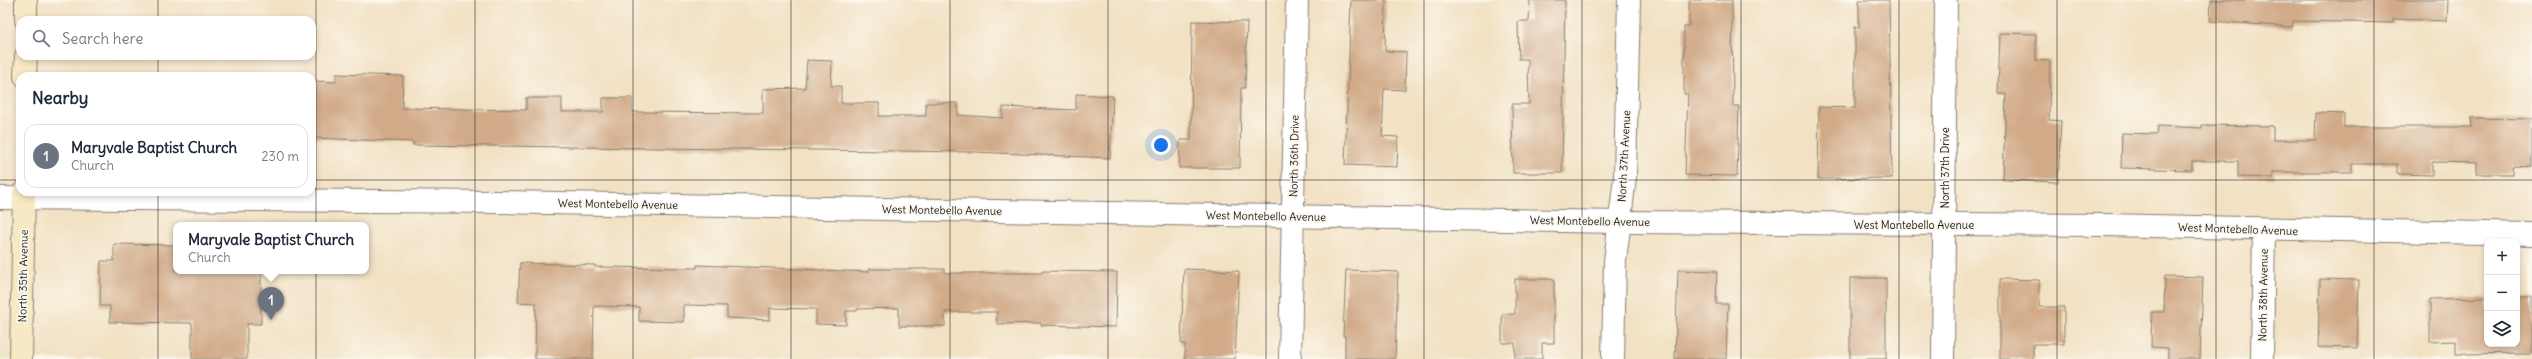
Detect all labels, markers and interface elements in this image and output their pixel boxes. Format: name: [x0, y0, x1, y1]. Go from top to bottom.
search box: [16, 16, 316, 60]
icon: search: [30, 27, 52, 49]
text: Search here: [62, 29, 143, 48]
text: Nearby: [32, 87, 88, 109]
street label: North 37th Avenue: [1615, 110, 1633, 202]
street label: North 36th Drive: [1286, 115, 1302, 197]
street label: North 37th Drive: [1938, 127, 1952, 209]
your location: [1151, 135, 1171, 155]
text: Maryvale Baptist Church: [71, 138, 237, 157]
text: 1: [43, 148, 49, 165]
text: 230 m: [261, 148, 299, 165]
text: Church: [71, 157, 114, 174]
street label: West Montebello Avenue: [558, 196, 678, 212]
street label: West Montebello Avenue: [882, 202, 1002, 218]
street label: West Montebello Avenue: [1206, 208, 1326, 224]
street label: West Montebello Avenue: [1530, 213, 1650, 229]
street label: West Montebello Avenue: [1854, 218, 1974, 232]
street label: West Montebello Avenue: [2178, 220, 2298, 238]
popup: [173, 222, 369, 274]
street label: North 35th Avenue: [15, 229, 31, 323]
text: Maryvale Baptist Church: [188, 230, 354, 249]
map controls: [2484, 239, 2520, 347]
button: +: [2484, 239, 2520, 275]
street label: North 38th Avenue: [2255, 248, 2271, 342]
text: Church: [188, 249, 231, 266]
button: −: [2484, 275, 2520, 311]
pin: 1: [258, 287, 284, 320]
button: layers: [2484, 311, 2520, 347]

